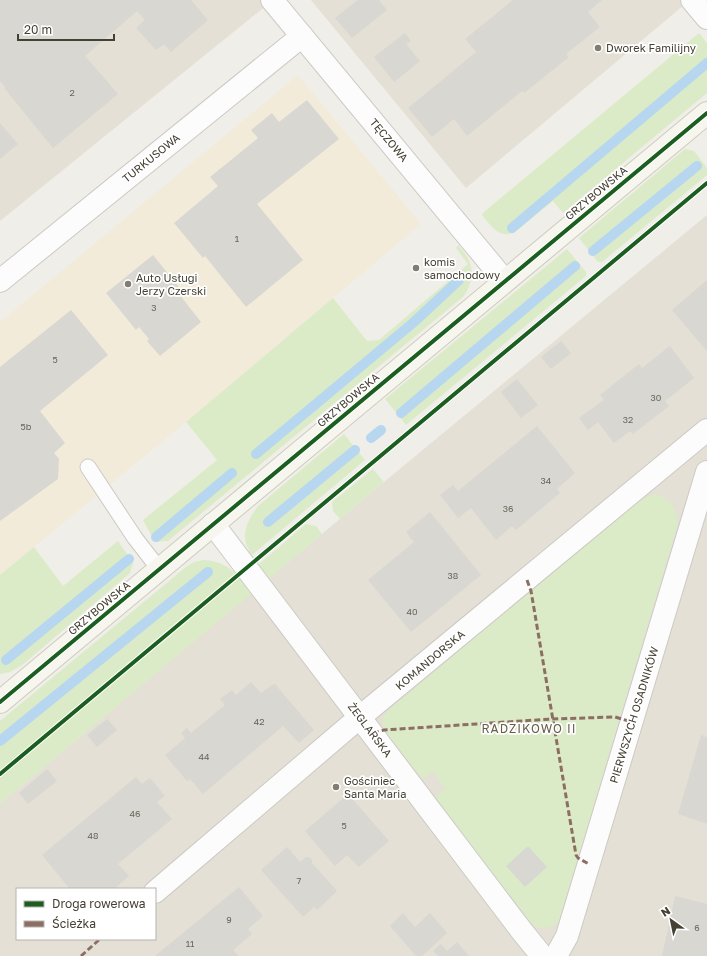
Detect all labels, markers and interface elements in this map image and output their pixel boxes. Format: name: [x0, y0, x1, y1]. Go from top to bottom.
scale bar: [18, 16, 114, 42]
text: 20 m: [24, 22, 52, 37]
place label: Dworek Familijny: [606, 41, 696, 54]
marker: Dworek Familijny: [593, 43, 603, 53]
house number: 2: [69, 87, 75, 98]
street label: TĘCZOWA: [367, 115, 412, 164]
street label: TURKUSOWA: [119, 130, 183, 185]
street label: GRZYBOWSKA: [562, 163, 630, 222]
house number: 1: [235, 233, 240, 244]
place label: komis samochodowy: [424, 255, 500, 281]
marker: komis samochodowy: [411, 263, 421, 273]
place label: Auto Usługi Jerzy Czerski: [136, 271, 206, 297]
marker: Auto Usługi Jerzy Czerski: [123, 279, 133, 289]
house number: 3: [151, 302, 157, 313]
house number: 5: [52, 354, 58, 365]
street label: GRZYBOWSKA: [314, 370, 382, 429]
house number: 30: [651, 392, 662, 403]
house number: 32: [623, 414, 633, 425]
house number: 5b: [21, 421, 32, 432]
house number: 34: [541, 475, 552, 486]
house number: 36: [503, 503, 513, 514]
house number: 38: [448, 570, 458, 581]
street label: GRZYBOWSKA: [65, 578, 133, 637]
house number: 40: [406, 606, 418, 617]
street label: KOMANDORSKA: [392, 627, 467, 692]
street label: PIERWSZYCH OSADNIKÓW: [607, 645, 661, 785]
street label: ŻEGLARSKA: [346, 700, 395, 760]
house number: 42: [254, 716, 264, 727]
district label: RADZIKOWO II: [481, 721, 577, 736]
house number: 44: [199, 751, 210, 762]
place label: Gościniec Santa Maria: [344, 774, 406, 800]
marker: Gościniec Santa Maria: [331, 782, 341, 792]
house number: 46: [130, 808, 140, 819]
house number: 5: [341, 820, 347, 831]
house number: 48: [88, 830, 98, 841]
house number: 7: [297, 875, 302, 886]
legend: [16, 888, 156, 940]
text: Droga rowerowa: [52, 896, 145, 911]
north arrow: [651, 900, 691, 940]
text: N: [658, 903, 672, 919]
house number: 9: [226, 914, 232, 925]
text: Ścieżka: [52, 916, 96, 931]
house number: 6: [694, 922, 700, 933]
house number: 11: [186, 938, 195, 949]

